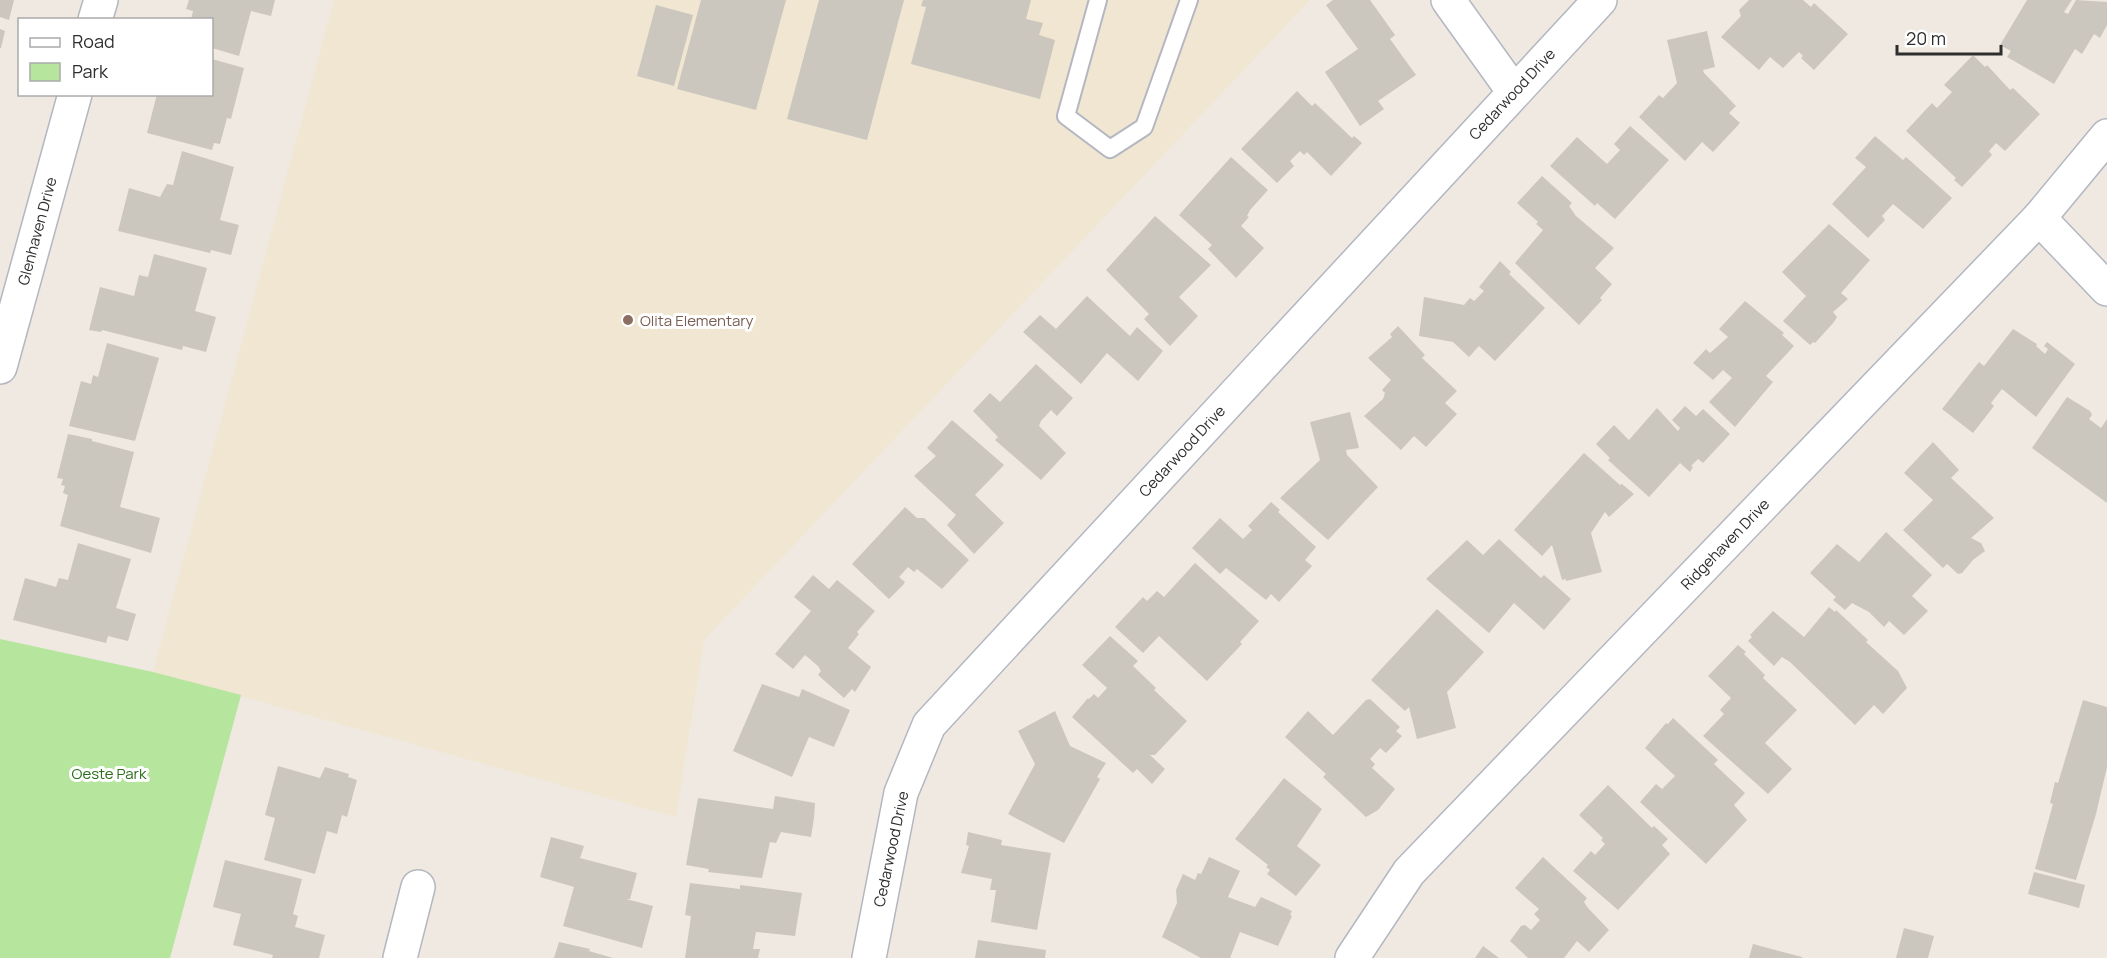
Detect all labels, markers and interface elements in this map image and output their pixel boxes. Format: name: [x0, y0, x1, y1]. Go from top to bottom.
legend: [18, 18, 213, 96]
scale bar: [1897, 18, 2000, 56]
text: 20 m: [1906, 26, 1946, 50]
text: Road: [72, 29, 115, 53]
street label: Cedarwood Drive: [1464, 44, 1560, 144]
text: Park: [72, 59, 109, 83]
street label: Glenhaven Drive: [12, 174, 62, 287]
place label: Olita Elementary: [640, 310, 754, 331]
marker: Olita Elementary: [621, 313, 635, 327]
street label: Cedarwood Drive: [1134, 401, 1230, 501]
street label: Ridgehaven Drive: [1676, 494, 1774, 594]
park label: Oeste Park: [72, 763, 147, 784]
street label: Cedarwood Drive: [868, 789, 914, 909]

